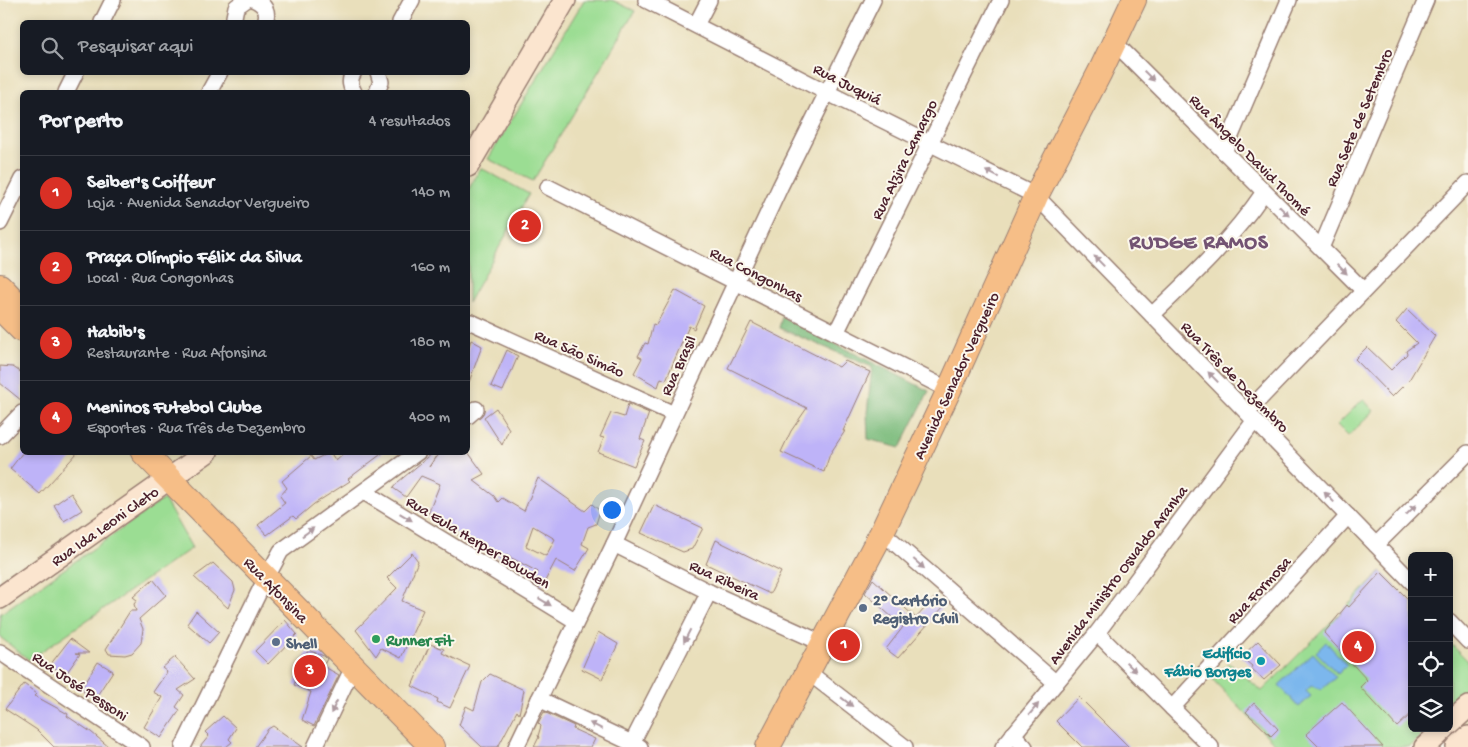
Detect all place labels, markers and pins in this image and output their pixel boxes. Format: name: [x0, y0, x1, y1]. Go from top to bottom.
pin: 2: [509, 207, 541, 245]
place label: 2º Cartório Registro Cívil: [872, 593, 959, 630]
marker: 2º Cartório Registro Cívil: [857, 602, 869, 614]
pin: 1: [828, 626, 860, 664]
pin: 4: [1342, 628, 1374, 666]
marker: Runner Fit: [370, 633, 382, 645]
place label: Runner Fit: [385, 633, 454, 652]
marker: Shell: [270, 636, 282, 648]
place label: Shell: [286, 636, 318, 655]
place label: Edifício Fábio Borges: [1164, 645, 1252, 683]
pin: 3: [294, 652, 326, 690]
marker: Edifício Fábio Borges: [1255, 655, 1267, 667]

